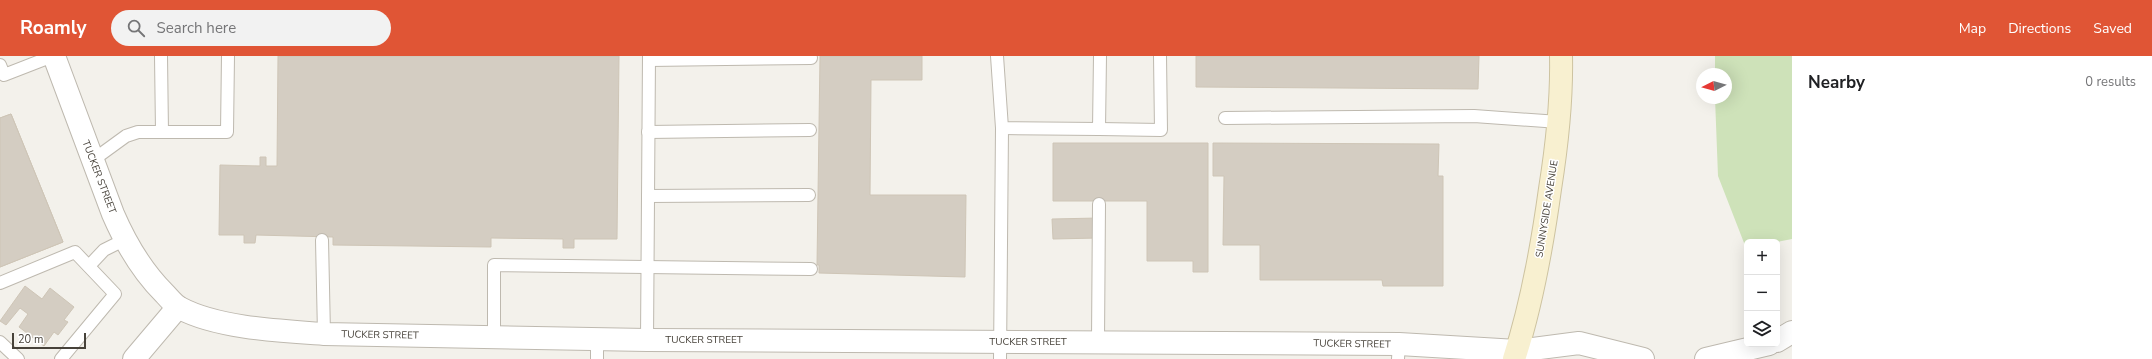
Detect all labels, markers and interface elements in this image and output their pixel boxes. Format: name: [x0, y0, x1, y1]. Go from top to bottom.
search box: [111, 10, 391, 46]
text: Roamly: [20, 15, 87, 41]
icon: search: [125, 17, 147, 39]
text: Search here: [157, 18, 236, 38]
text: Map: [1959, 19, 1986, 38]
text: Directions: [2008, 19, 2071, 38]
text: Saved: [2093, 19, 2132, 38]
north arrow: [1696, 68, 1732, 104]
text: Nearby: [1808, 71, 1865, 94]
text: 0 results: [2085, 73, 2136, 91]
street label: TUCKER STREET: [79, 138, 119, 216]
street label: SUNNYSIDE AVENUE: [1532, 159, 1562, 259]
map controls: [1744, 239, 1780, 347]
button: +: [1744, 239, 1780, 275]
button: −: [1744, 275, 1780, 311]
button: layers: [1744, 311, 1780, 347]
street label: TUCKER STREET: [341, 327, 419, 343]
scale bar: [12, 331, 86, 350]
text: 20 m: [18, 332, 43, 347]
street label: TUCKER STREET: [665, 333, 743, 347]
street label: TUCKER STREET: [989, 335, 1067, 349]
street label: TUCKER STREET: [1313, 336, 1391, 352]

